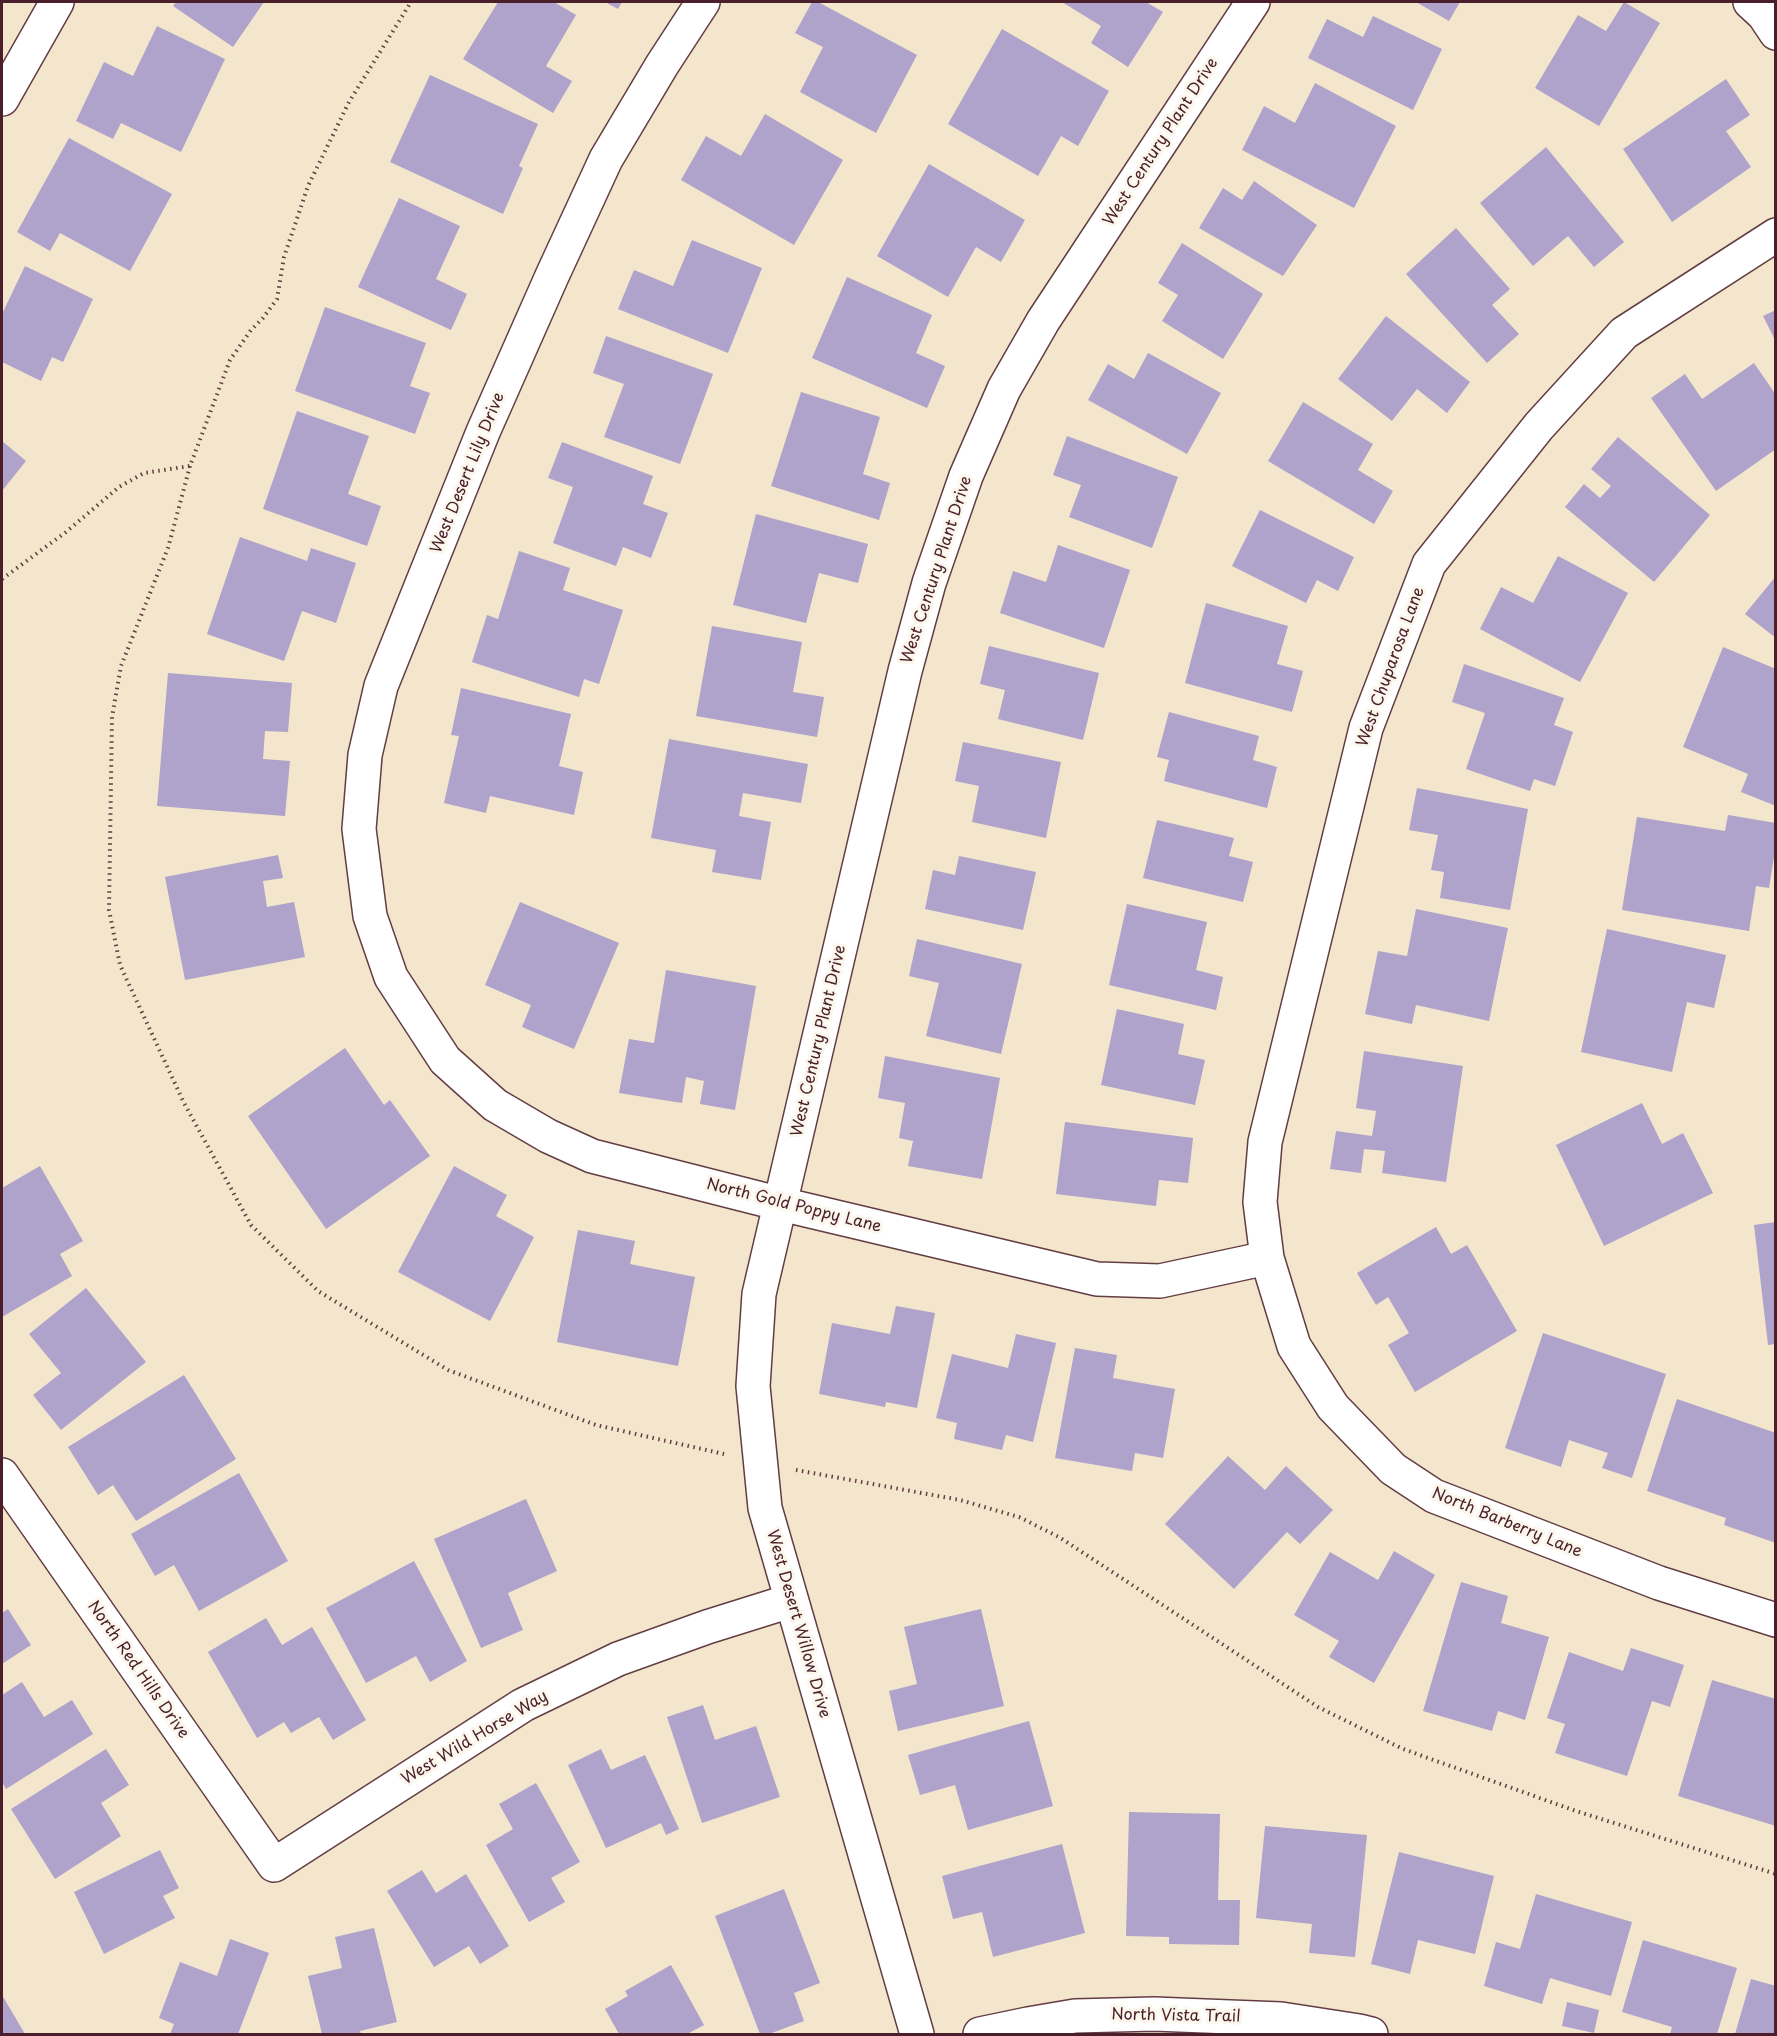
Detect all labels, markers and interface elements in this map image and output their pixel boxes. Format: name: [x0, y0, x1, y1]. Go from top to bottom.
street label: West Century Plant Drive: [1100, 55, 1222, 229]
street label: West Desert Lily Drive: [427, 390, 509, 556]
street label: West Century Plant Drive: [898, 474, 976, 666]
street label: West Chuparosa Lane: [1353, 584, 1429, 750]
street label: West Century Plant Drive: [788, 943, 850, 1139]
street label: North Gold Poppy Lane: [705, 1175, 883, 1237]
street label: North Barberry Lane: [1429, 1484, 1585, 1562]
street label: West Desert Willow Drive: [762, 1528, 834, 1720]
street label: North Red Hills Drive: [83, 1598, 193, 1742]
street label: West Wild Horse Way: [398, 1687, 552, 1789]
street label: North Vista Trail: [1111, 2005, 1241, 2027]

